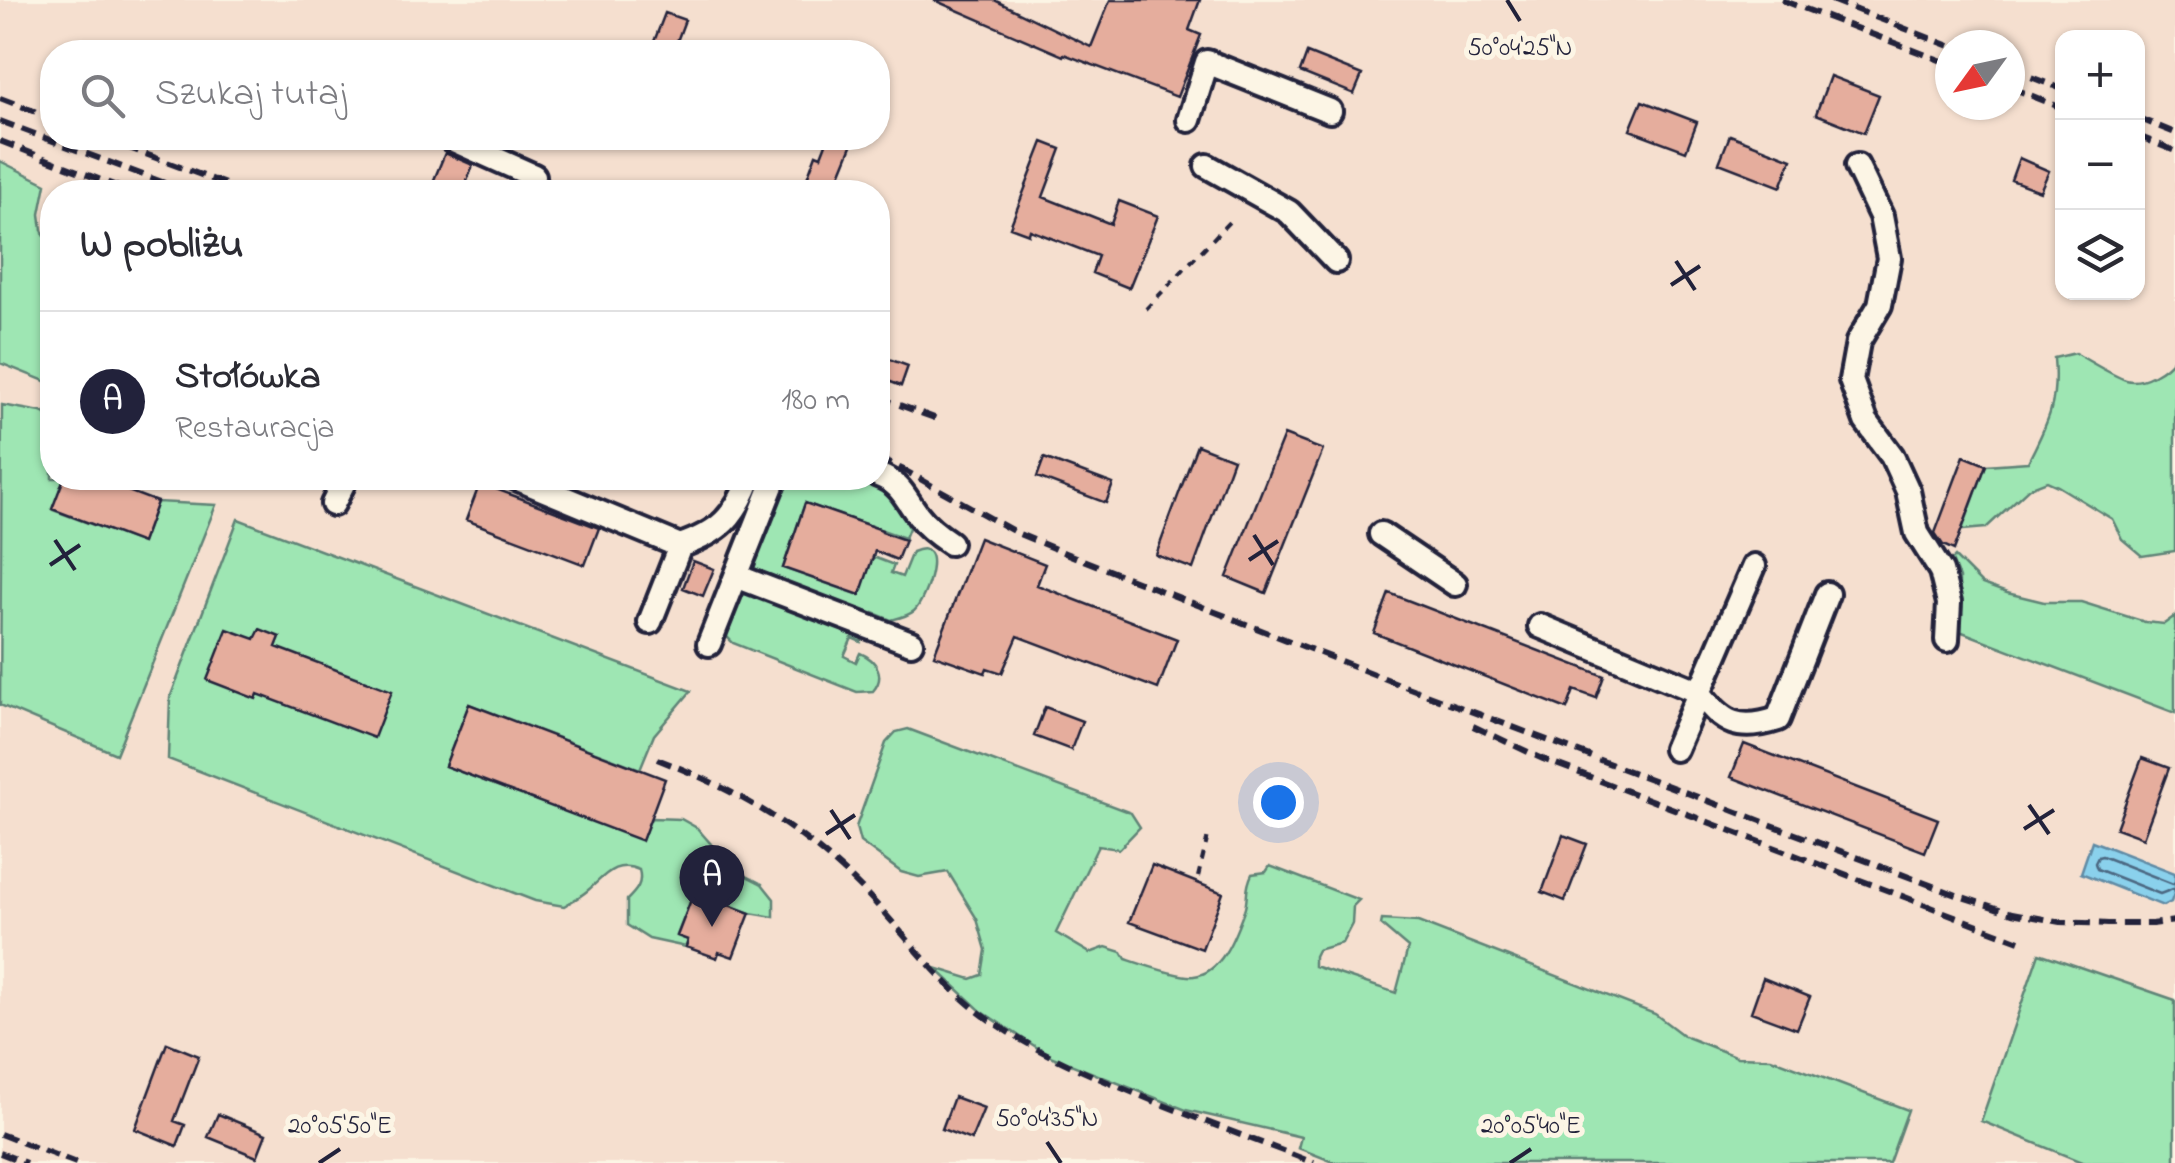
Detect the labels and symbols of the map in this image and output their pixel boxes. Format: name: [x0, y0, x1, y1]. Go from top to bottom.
north arrow: [1935, 30, 2025, 120]
text: 50°04'25"N: [1468, 31, 1572, 67]
your location: [1253, 777, 1304, 828]
pin: A: [680, 844, 744, 927]
text: 50°04'35"N: [996, 1102, 1098, 1138]
text: 20°05'50"E: [288, 1109, 392, 1145]
text: 20°05'40"E: [1481, 1109, 1581, 1145]

